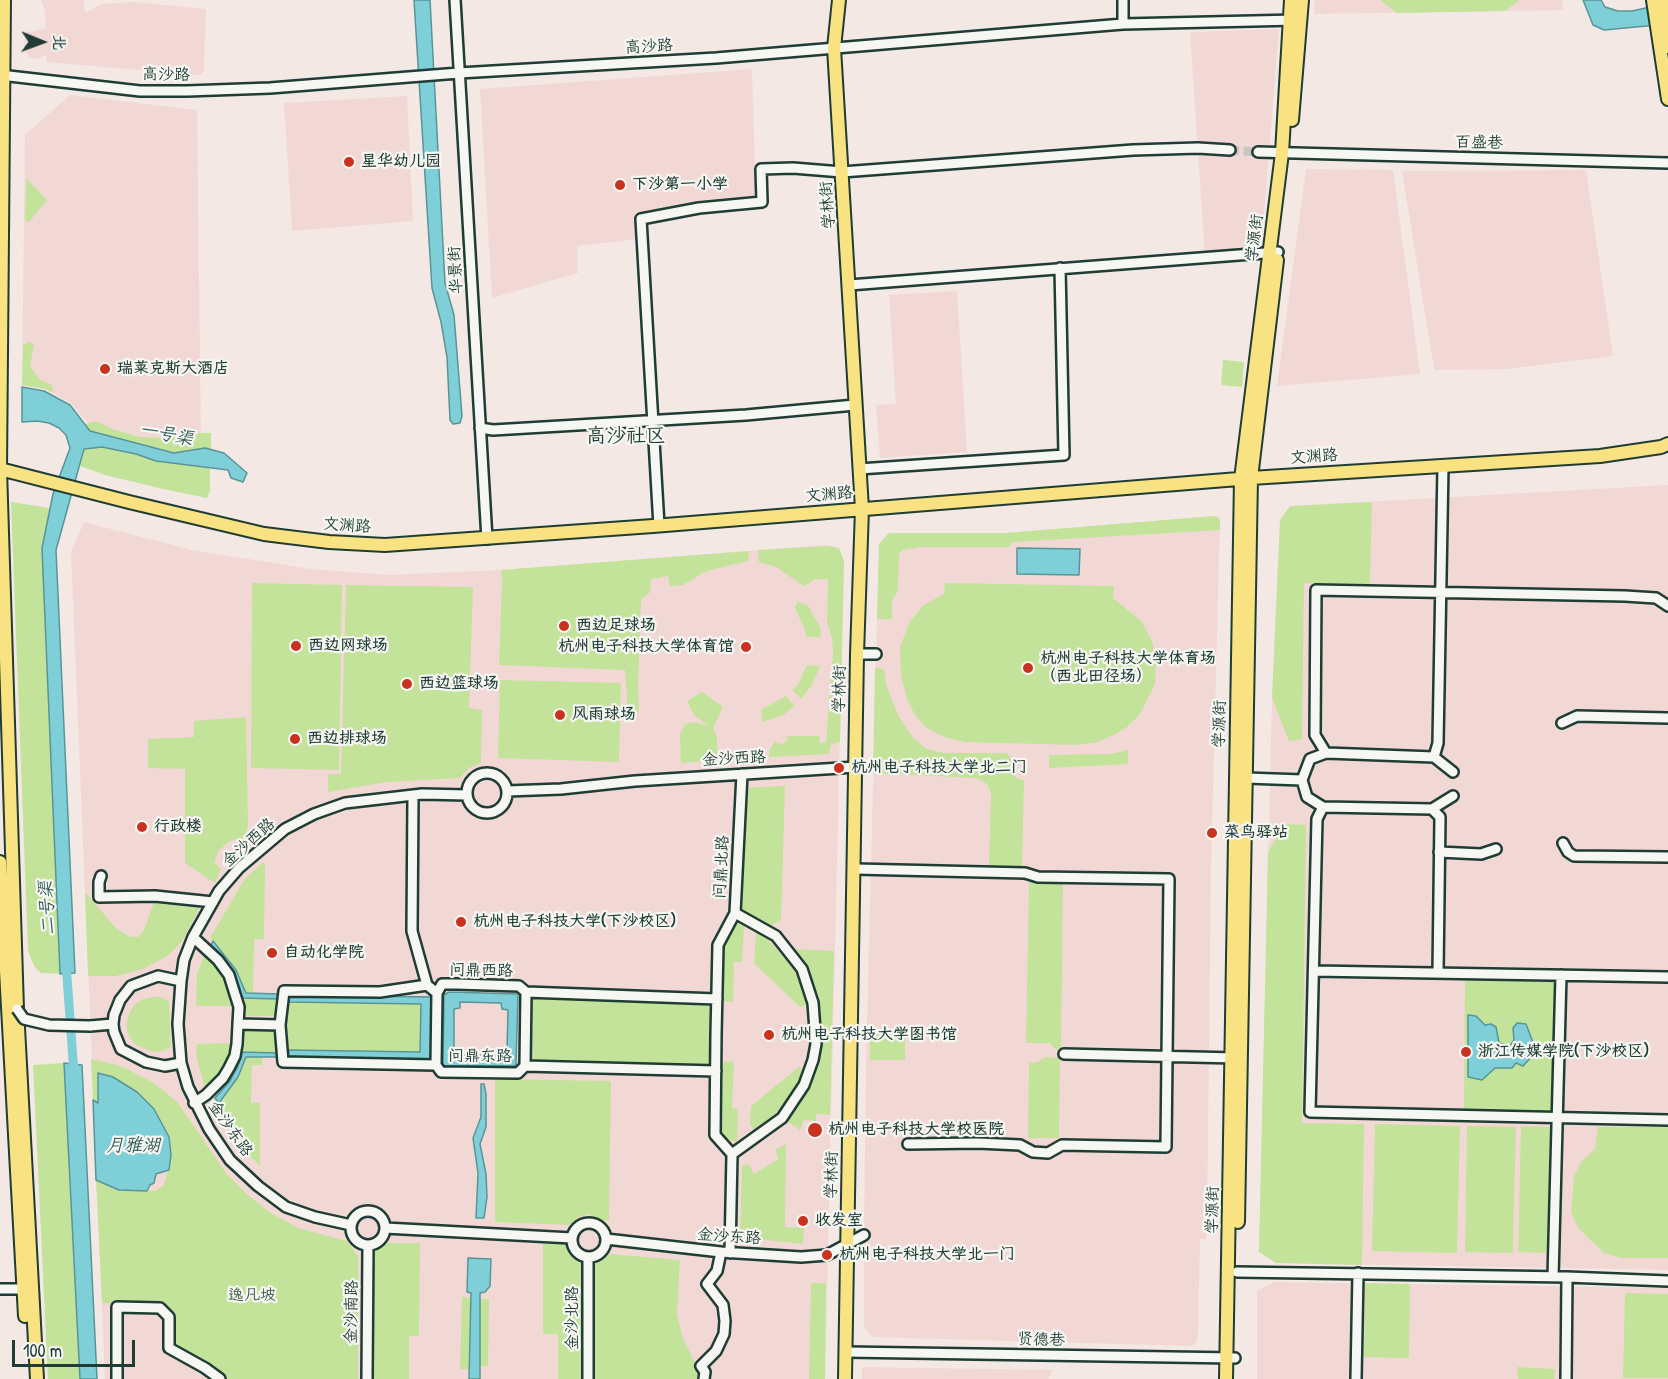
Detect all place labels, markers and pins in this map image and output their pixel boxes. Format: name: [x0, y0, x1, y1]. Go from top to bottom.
place label: 星华幼儿园: [361, 152, 441, 172]
marker: 星华幼儿园: [342, 155, 356, 169]
place label: 下沙第一小学: [632, 175, 728, 195]
marker: 下沙第一小学: [613, 178, 627, 192]
place label: 瑞莱克斯大酒店: [117, 359, 229, 379]
marker: 瑞莱克斯大酒店: [98, 362, 112, 376]
place label: 西边足球场: [576, 616, 656, 636]
marker: 西边足球场: [557, 619, 571, 633]
place label: 西边网球场: [308, 636, 388, 656]
place label: 杭州电子科技大学体育馆: [558, 637, 734, 657]
marker: 西边网球场: [289, 639, 303, 653]
marker: 杭州电子科技大学体育馆: [739, 640, 753, 654]
place label: 杭州电子科技大学体育场 （西北田径场）: [1040, 649, 1216, 687]
marker: 杭州电子科技大学体育场 （西北田径场）: [1021, 661, 1035, 675]
place label: 西边篮球场: [419, 674, 499, 694]
marker: 西边篮球场: [400, 677, 414, 691]
place label: 风雨球场: [572, 705, 636, 725]
marker: 风雨球场: [553, 708, 567, 722]
place label: 西边排球场: [307, 729, 387, 749]
marker: 西边排球场: [288, 732, 302, 746]
place label: 杭州电子科技大学北二门: [851, 758, 1027, 778]
marker: 杭州电子科技大学北二门: [832, 761, 846, 775]
place label: 行政楼: [154, 817, 202, 837]
marker: 行政楼: [135, 820, 149, 834]
place label: 菜鸟驿站: [1224, 823, 1288, 843]
marker: 菜鸟驿站: [1205, 826, 1219, 840]
place label: 杭州电子科技大学(下沙校区): [473, 912, 676, 932]
marker: 杭州电子科技大学(下沙校区): [454, 915, 468, 929]
place label: 自动化学院: [284, 943, 364, 963]
marker: 自动化学院: [265, 946, 279, 960]
place label: 杭州电子科技大学图书馆: [781, 1025, 957, 1045]
marker: 杭州电子科技大学图书馆: [762, 1028, 776, 1042]
place label: 浙江传媒学院(下沙校区): [1478, 1042, 1649, 1062]
marker: 浙江传媒学院(下沙校区): [1459, 1045, 1473, 1059]
place label: 杭州电子科技大学校医院: [828, 1120, 1004, 1140]
marker: 杭州电子科技大学校医院: [806, 1121, 824, 1139]
place label: 收发室: [815, 1211, 863, 1231]
marker: 收发室: [796, 1214, 810, 1228]
place label: 杭州电子科技大学北一门: [839, 1245, 1015, 1265]
marker: 杭州电子科技大学北一门: [820, 1248, 834, 1262]

